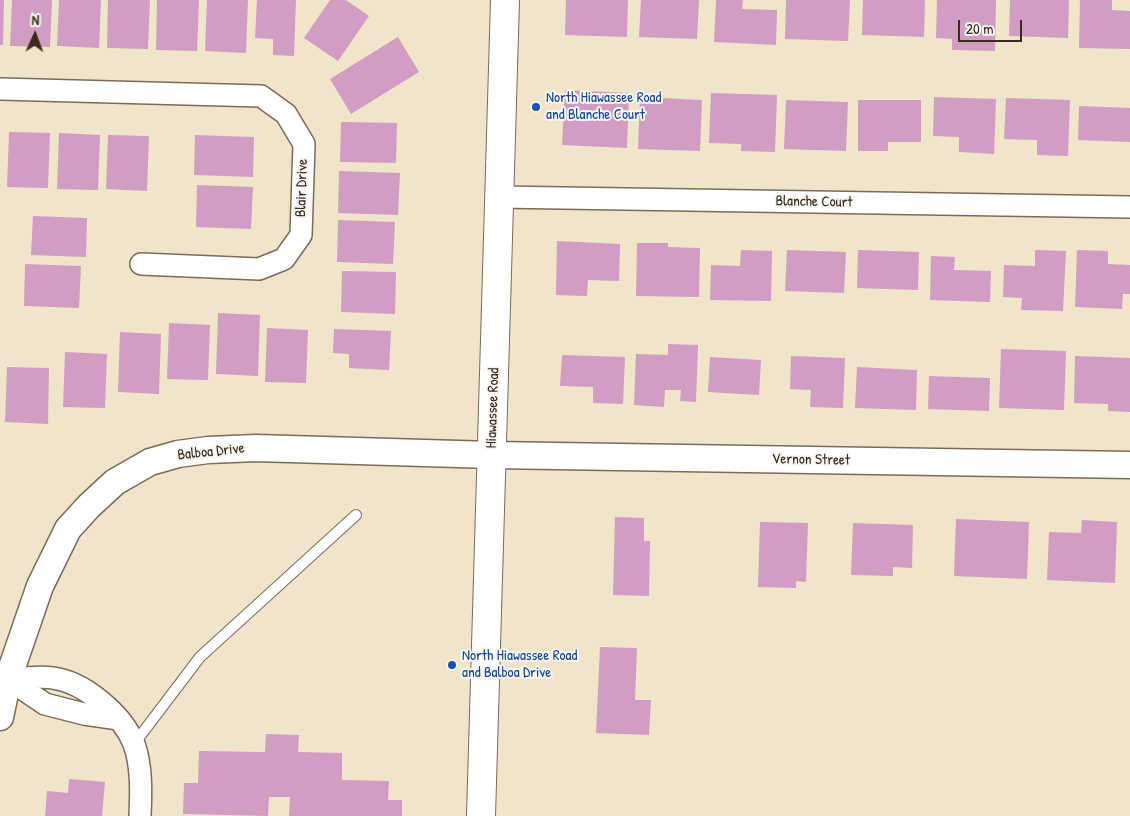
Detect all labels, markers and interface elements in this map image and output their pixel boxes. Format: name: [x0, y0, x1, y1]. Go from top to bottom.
north arrow: [10, 10, 60, 60]
text: N: [31, 10, 40, 29]
scale bar: [960, 10, 1024, 42]
text: 20 m: [966, 18, 993, 39]
place label: North Hiawassee Road and Blanche Court: [546, 89, 661, 124]
marker: North Hiawassee Road and Blanche Court: [530, 101, 542, 113]
street label: Blair Drive: [292, 159, 312, 217]
street label: Blanche Court: [775, 192, 853, 212]
street label: Hiawassee Road: [483, 367, 503, 449]
street label: Balboa Drive: [177, 440, 245, 464]
street label: Vernon Street: [772, 450, 850, 470]
place label: North Hiawassee Road and Balboa Drive: [462, 647, 577, 682]
marker: North Hiawassee Road and Balboa Drive: [446, 659, 458, 671]

